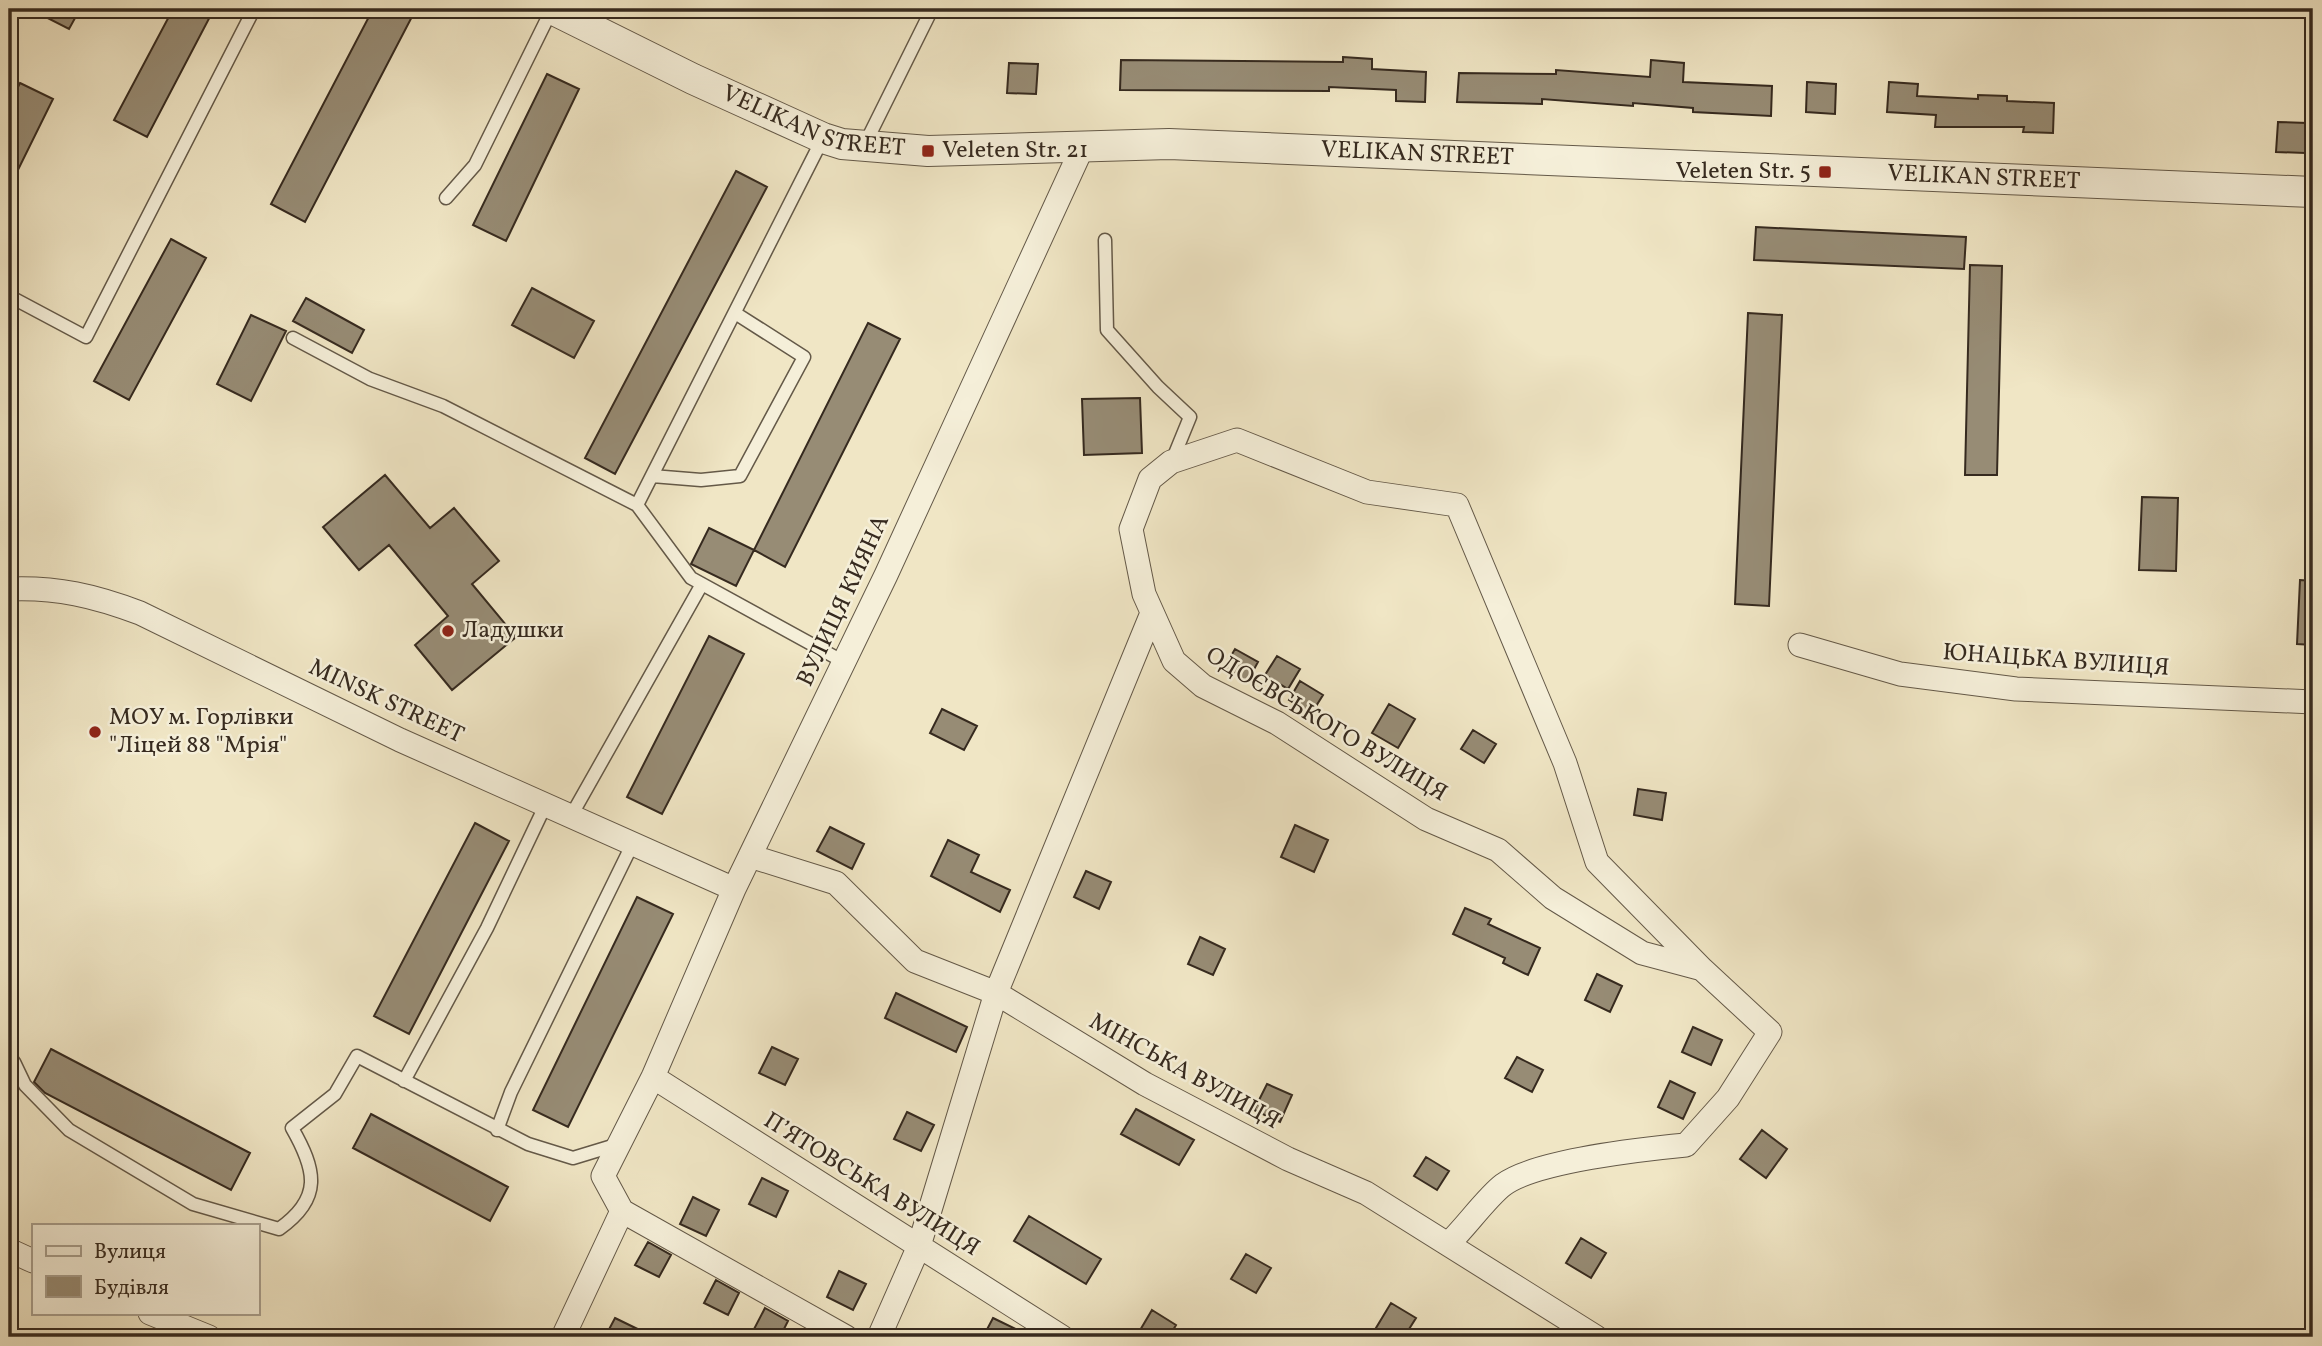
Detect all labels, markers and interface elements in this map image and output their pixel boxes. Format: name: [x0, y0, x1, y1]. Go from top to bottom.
street label: VELIKAN STREET: [716, 77, 907, 166]
street label: VELIKAN STREET: [1320, 133, 1515, 175]
place label: Veleten Str. 21: [942, 134, 1088, 168]
marker: Veleten Str. 21: [920, 143, 936, 159]
place label: Veleten Str. 5: [1675, 155, 1811, 189]
street label: VELIKAN STREET: [1887, 157, 2081, 199]
marker: Veleten Str. 5: [1817, 164, 1833, 180]
street label: ВУЛИЦЯ КИЯНА: [789, 509, 899, 693]
place label: Ладушки: [462, 614, 564, 648]
marker: Ладушки: [440, 623, 456, 639]
street label: ЮНАЦЬКА ВУЛИЦЯ: [1942, 636, 2170, 686]
street label: ОДОЄВСЬКОГО ВУЛИЦЯ: [1199, 639, 1453, 811]
street label: MINSK STREET: [303, 651, 469, 753]
place label: МОУ м. Горлівки "Ліцей 88 "Мрія": [109, 701, 294, 763]
marker: МОУ м. Горлівки "Ліцей 88 "Мрія": [87, 724, 103, 740]
street label: МІНСЬКА ВУЛИЦЯ: [1082, 1005, 1286, 1139]
street label: П’ЯТОВСЬКА ВУЛИЦЯ: [756, 1105, 986, 1265]
legend: [32, 1224, 259, 1314]
text: Вулиця: [94, 1238, 166, 1267]
text: Будівля: [94, 1274, 169, 1303]

